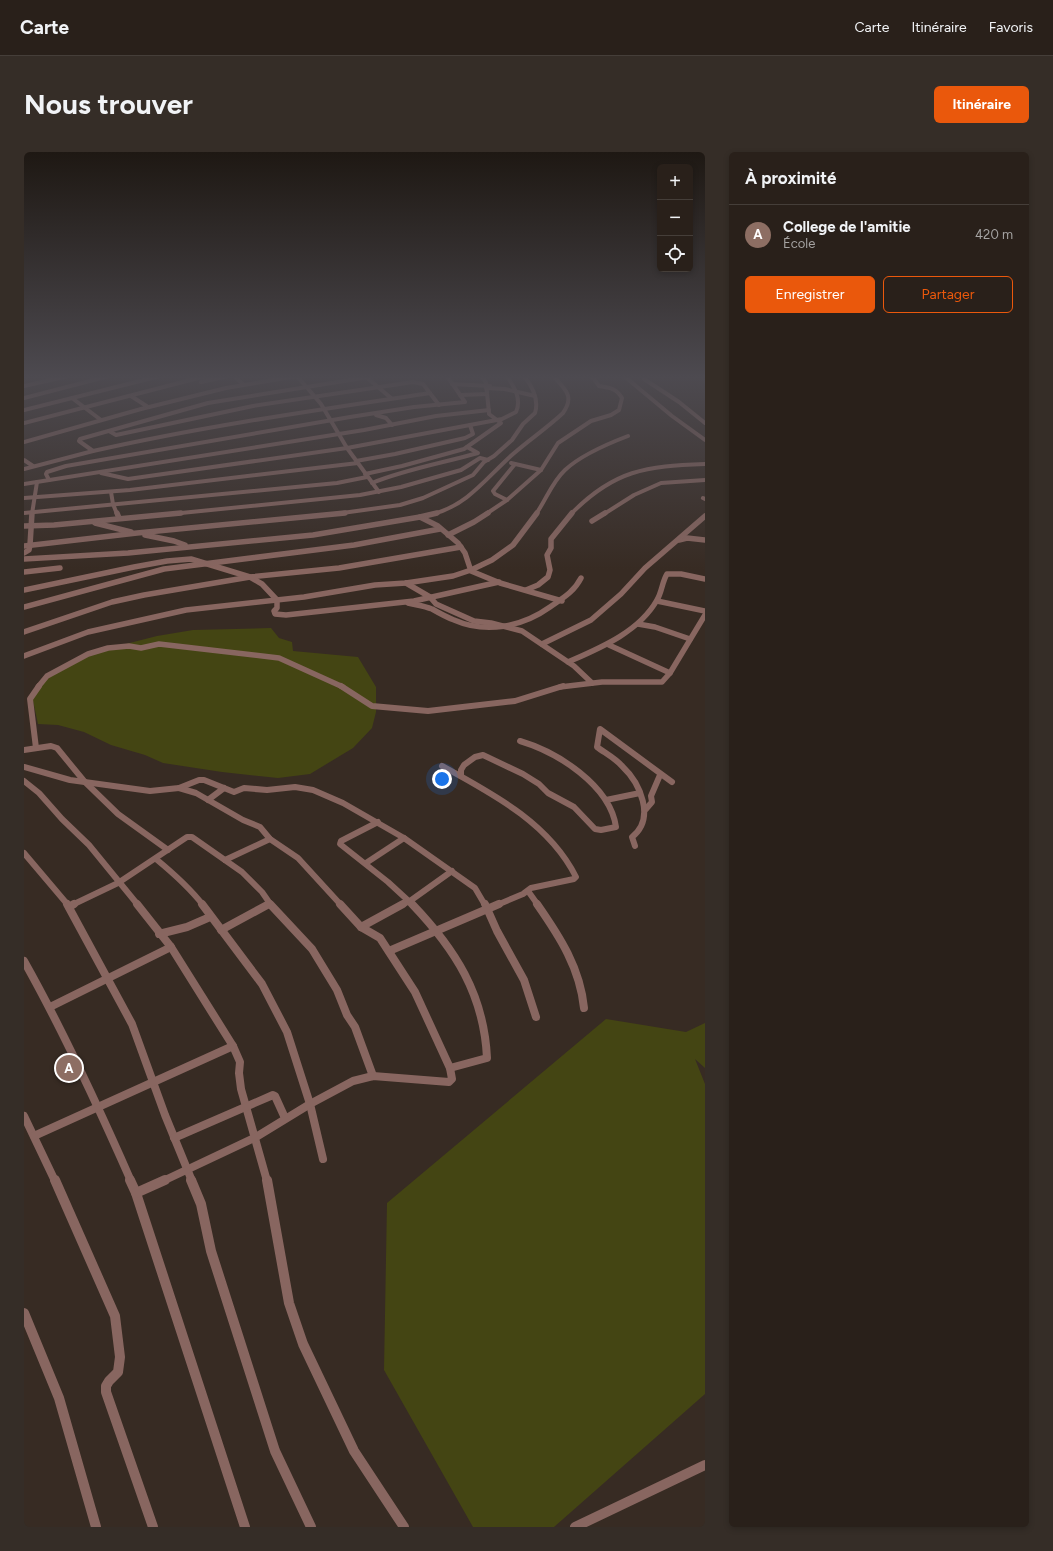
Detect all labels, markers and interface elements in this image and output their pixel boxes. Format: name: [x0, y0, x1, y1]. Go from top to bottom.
text: Carte: [20, 16, 69, 39]
text: Carte: [855, 19, 889, 36]
text: Itinéraire: [911, 19, 967, 36]
text: Favoris: [989, 19, 1033, 36]
button: Itinéraire: [934, 86, 1029, 123]
text: Nous trouver: [24, 87, 193, 121]
map controls: [657, 164, 693, 272]
button: +: [657, 164, 693, 200]
text: À proximité: [745, 168, 836, 188]
button: −: [657, 200, 693, 236]
text: College de l'amitie: [783, 218, 911, 236]
text: A: [753, 227, 763, 242]
text: 420 m: [975, 227, 1013, 242]
button: locate: [657, 236, 693, 272]
text: École: [783, 236, 815, 251]
button: Enregistrer: [745, 276, 875, 313]
button: Partager: [883, 276, 1013, 313]
your location: [432, 769, 452, 789]
pin: A: [56, 1053, 82, 1083]

